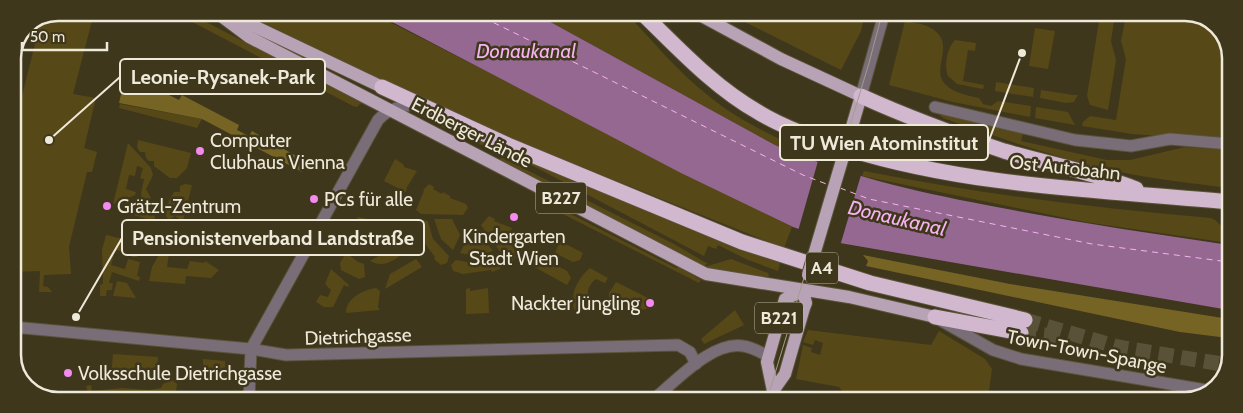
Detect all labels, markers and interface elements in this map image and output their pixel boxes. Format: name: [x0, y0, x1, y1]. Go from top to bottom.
scale bar: [22, 20, 108, 52]
text: 50 m: [30, 28, 65, 46]
water label: Donaukanal: [476, 39, 576, 63]
callout: Leonie-Rysanek-Park: [120, 59, 325, 94]
text: Leonie-Rysanek-Park: [131, 65, 316, 89]
street label: Erdberger Lände: [408, 92, 536, 173]
callout: TU Wien Atominstitut: [780, 125, 988, 160]
place label: Computer Clubhaus Vienna: [210, 129, 345, 174]
text: TU Wien Atominstitut: [790, 131, 978, 155]
marker: Computer Clubhaus Vienna: [194, 145, 206, 157]
street label: Ost Autobahn: [1008, 150, 1122, 185]
road number: B227: [536, 182, 586, 214]
place label: PCs für alle: [324, 188, 413, 211]
marker: PCs für alle: [308, 193, 320, 205]
place label: Grätzl-Zentrum: [117, 195, 241, 218]
water label: Donaukanal: [846, 195, 949, 241]
marker: Grätzl-Zentrum: [101, 200, 113, 212]
marker: Kindergarten Stadt Wien: [508, 211, 520, 223]
callout: Pensionistenverband Landstraße: [122, 220, 424, 255]
place label: Kindergarten Stadt Wien: [462, 225, 566, 270]
text: Pensionistenverband Landstraße: [132, 226, 414, 250]
road number: A4: [806, 252, 838, 284]
place label: Nackter Jüngling: [511, 292, 641, 315]
marker: Nackter Jüngling: [644, 297, 656, 309]
road number: B221: [755, 302, 803, 334]
street label: Dietrichgasse: [304, 323, 412, 350]
street label: Town-Town-Spange: [1005, 325, 1169, 378]
place label: Volksschule Dietrichgasse: [78, 362, 282, 385]
marker: Volksschule Dietrichgasse: [62, 367, 74, 379]

